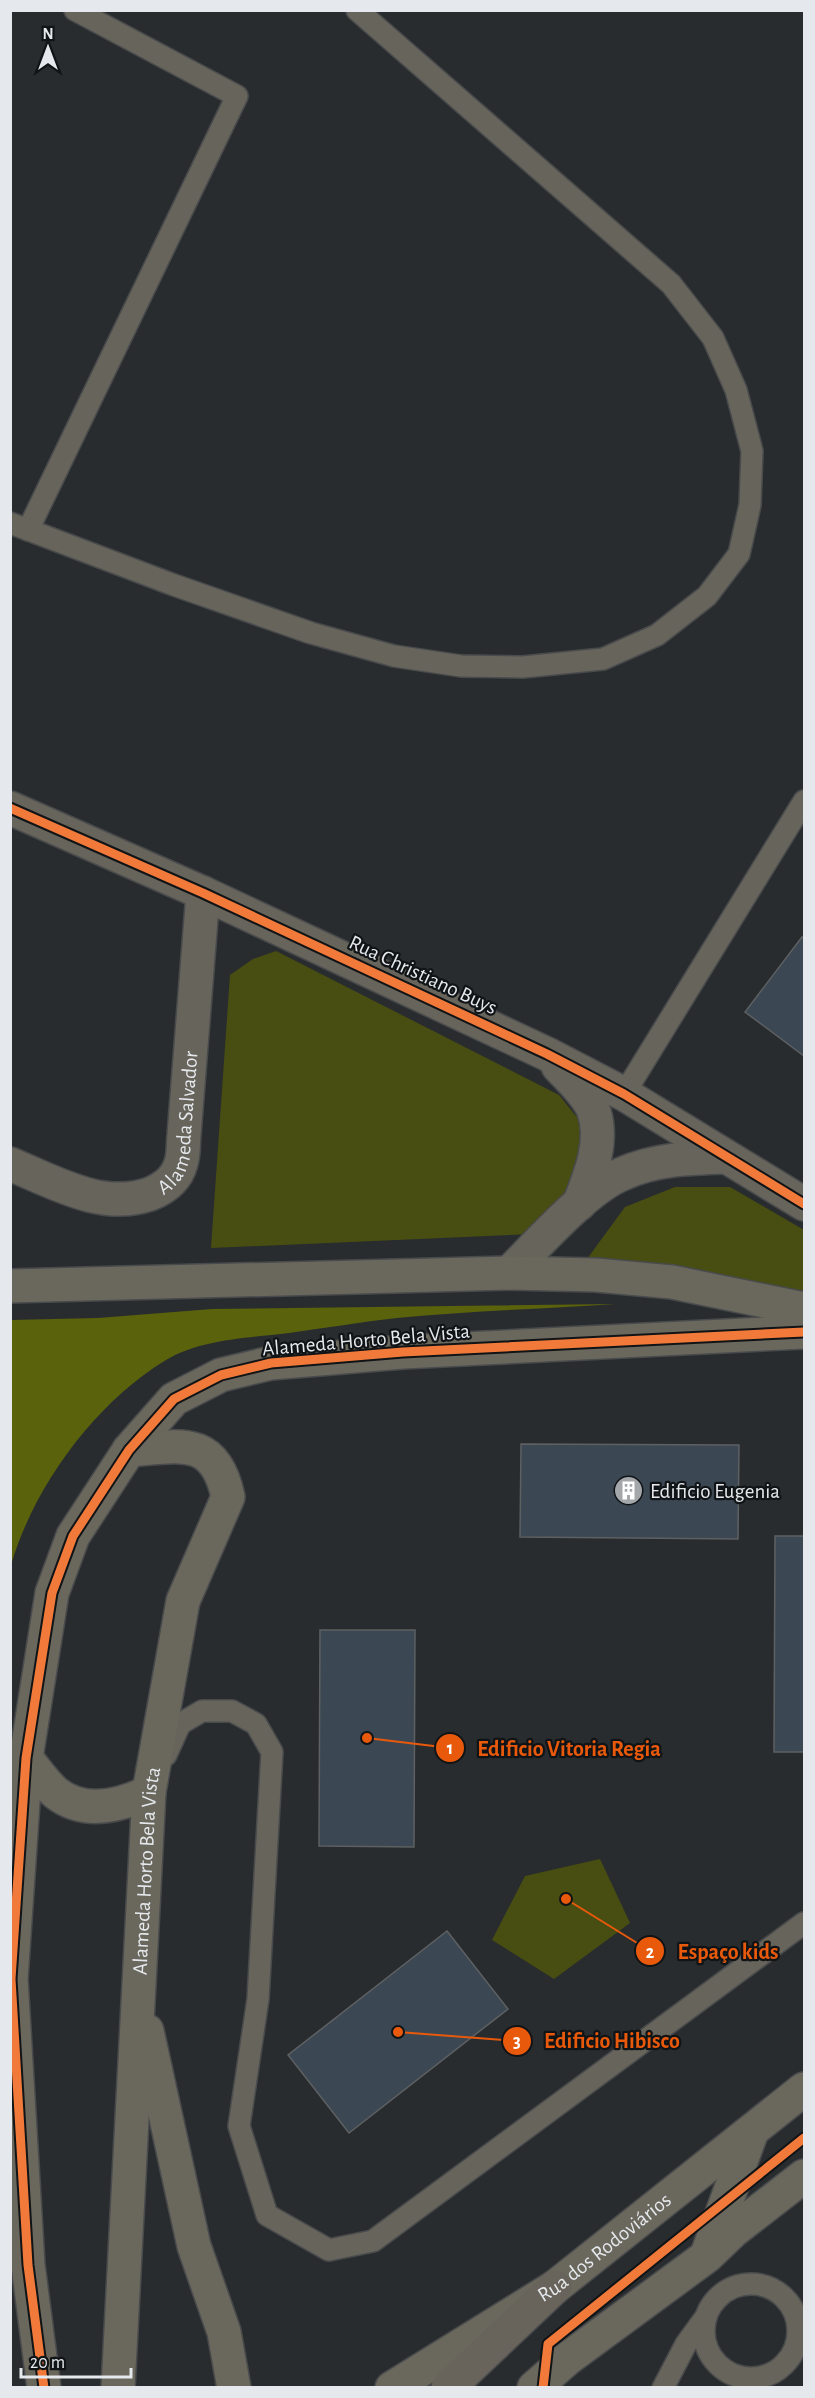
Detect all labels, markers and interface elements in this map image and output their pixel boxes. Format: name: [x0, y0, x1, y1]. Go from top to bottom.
north arrow: [18, 18, 78, 78]
text: N: [42, 26, 54, 42]
street label: Rua Christiano Buys: [346, 932, 500, 1018]
street label: Alameda Salvador: [153, 1050, 201, 1198]
street label: Alameda Horto Bela Vista: [261, 1320, 471, 1360]
building icon: Edificio Eugenia: [613, 1475, 645, 1507]
place label: Edificio Eugenia: [650, 1481, 780, 1502]
callout: Edificio Vitoria Regia: [435, 1728, 672, 1768]
text: Edificio Vitoria Regia: [477, 1738, 661, 1760]
text: 1: [447, 1740, 453, 1758]
street label: Alameda Horto Bela Vista: [129, 1765, 164, 1975]
callout: Espaço kids: [635, 1931, 790, 1971]
text: Espaço kids: [678, 1941, 778, 1963]
text: 2: [646, 1944, 655, 1962]
callout: Edificio Hibisco: [502, 2021, 692, 2061]
text: Edificio Hibisco: [544, 2030, 680, 2052]
text: 3: [513, 2033, 521, 2051]
street label: Rua dos Rodoviários: [534, 2189, 675, 2306]
scale bar: [21, 2341, 130, 2379]
text: 20 m: [30, 2354, 65, 2372]

